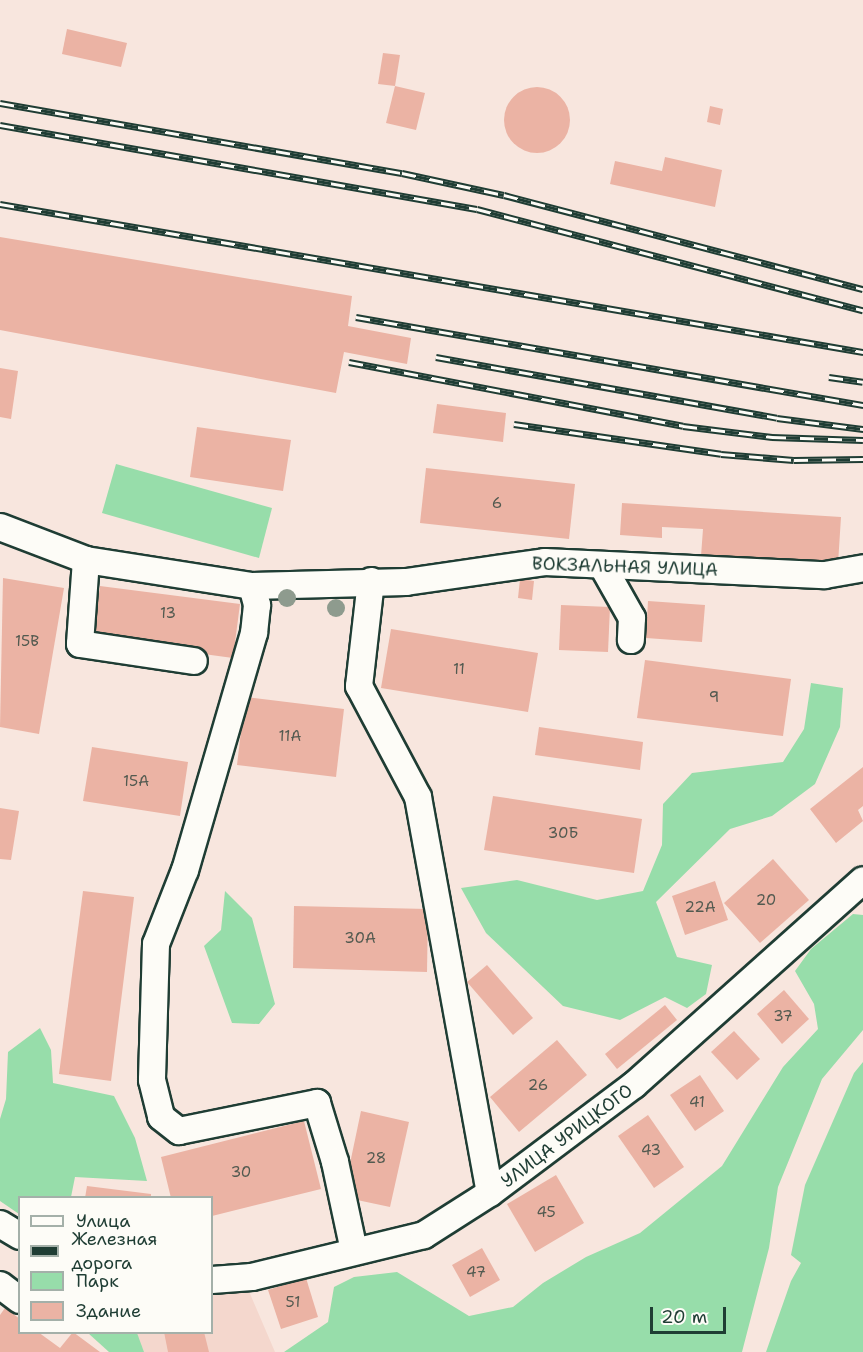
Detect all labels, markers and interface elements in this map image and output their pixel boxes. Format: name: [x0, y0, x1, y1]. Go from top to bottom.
house number: 6: [492, 495, 502, 513]
street label: ВОКЗАЛЬНАЯ УЛИЦА: [532, 553, 718, 581]
house number: 13: [160, 605, 176, 623]
house number: 15В: [15, 633, 39, 651]
house number: 11: [453, 661, 465, 679]
house number: 9: [709, 689, 719, 707]
house number: 11А: [279, 728, 301, 746]
house number: 15А: [123, 773, 149, 791]
house number: 30Б: [548, 825, 578, 843]
house number: 20: [756, 892, 776, 910]
house number: 22А: [684, 899, 716, 917]
house number: 30А: [344, 930, 376, 948]
house number: 37: [773, 1008, 793, 1026]
house number: 26: [528, 1077, 548, 1095]
street label: УЛИЦА УРИЦКОГО: [497, 1080, 637, 1192]
house number: 41: [689, 1094, 705, 1112]
house number: 43: [641, 1142, 661, 1160]
house number: 28: [366, 1150, 386, 1168]
house number: 30: [231, 1164, 251, 1182]
legend: [18, 1196, 213, 1334]
house number: 45: [536, 1204, 556, 1222]
text: Улица: [76, 1209, 130, 1233]
text: Железная дорога: [71, 1227, 157, 1275]
house number: 47: [466, 1264, 486, 1282]
text: Парк: [76, 1269, 119, 1293]
house number: 51: [286, 1294, 300, 1312]
scale bar: [653, 1295, 730, 1333]
text: Здание: [76, 1299, 141, 1323]
text: 20 m: [661, 1305, 707, 1329]

